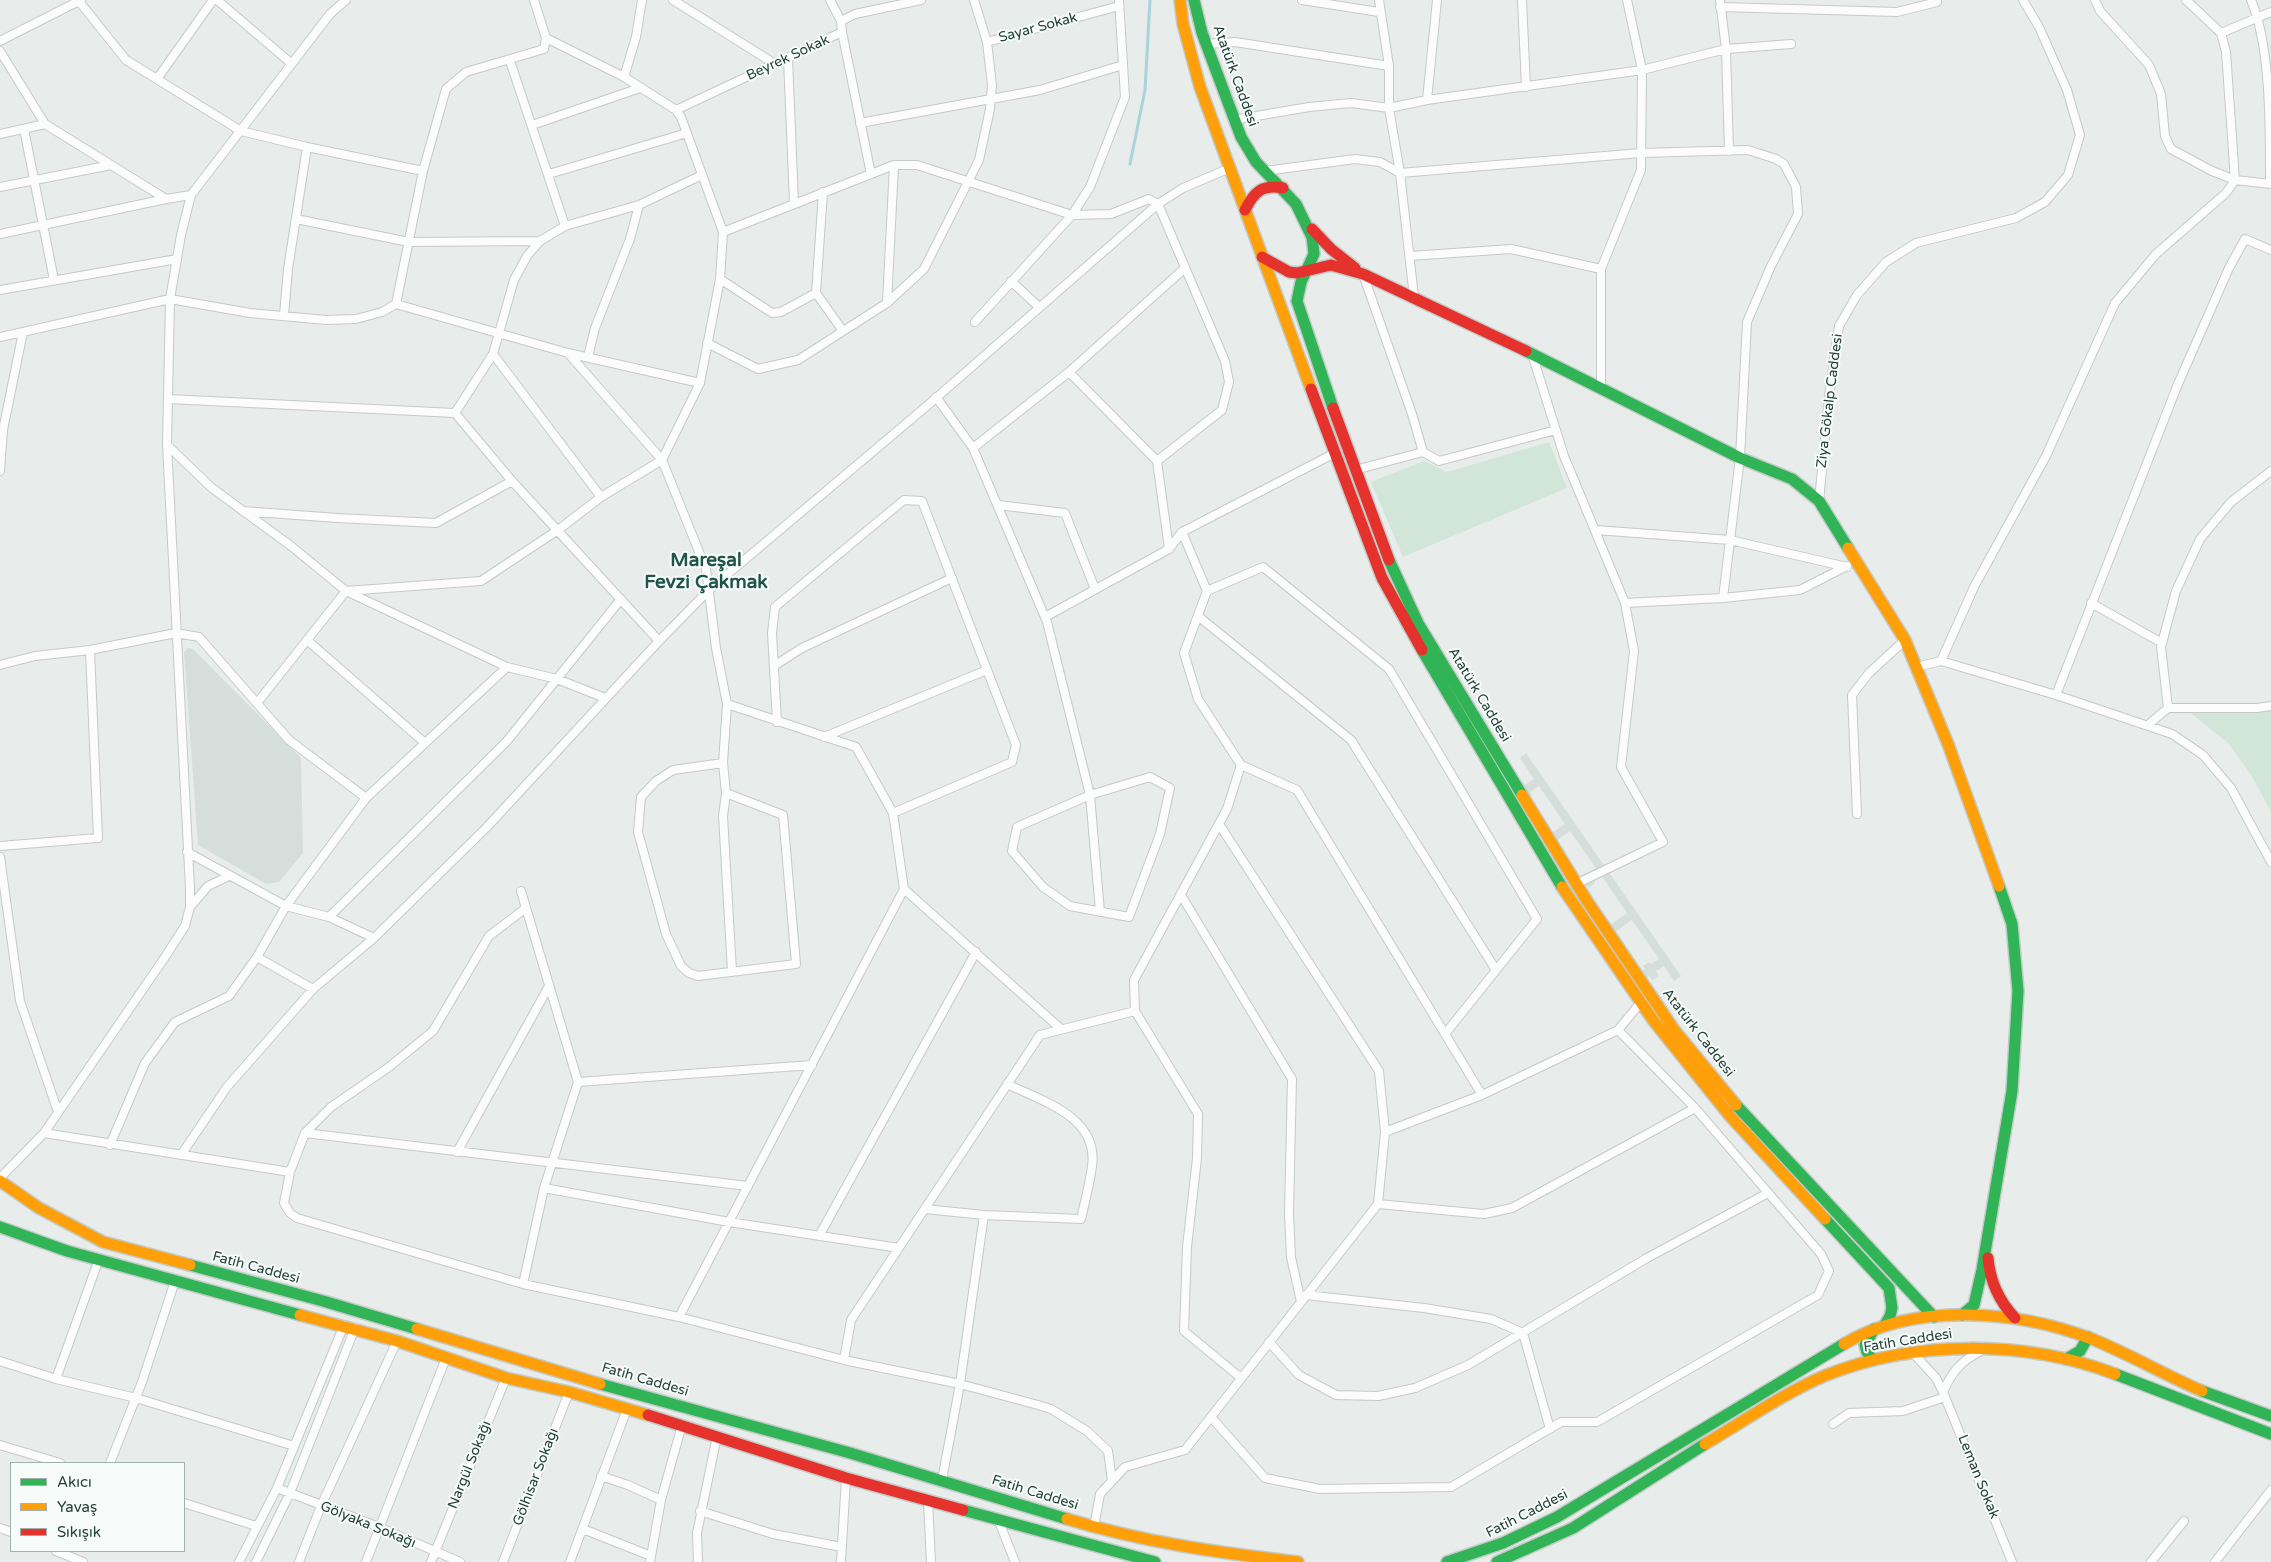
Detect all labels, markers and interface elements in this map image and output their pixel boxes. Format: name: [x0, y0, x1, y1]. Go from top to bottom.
street label: Sayar Sokak: [997, 9, 1079, 47]
street label: Atatürk Caddesi: [1209, 23, 1261, 129]
street label: Beyrek Sokak: [744, 31, 832, 85]
street label: Ziya Gökalp Caddesi: [1813, 333, 1847, 469]
district label: Mareşal Fevzi Çakmak: [644, 550, 768, 594]
street label: Atatürk Caddesi: [1444, 645, 1514, 745]
street label: Atatürk Caddesi: [1658, 986, 1738, 1080]
street label: Fatih Caddesi: [211, 1248, 301, 1288]
street label: Fatih Caddesi: [1862, 1326, 1954, 1356]
street label: Fatih Caddesi: [600, 1360, 690, 1400]
street label: Nargül Sokağı: [445, 1418, 495, 1512]
street label: Gölhisar Sokağı: [510, 1426, 562, 1528]
street label: Leman Sokak: [1954, 1433, 2002, 1521]
legend: [10, 1462, 185, 1552]
street label: Fatih Caddesi: [990, 1472, 1080, 1514]
text: Akıcı: [57, 1473, 92, 1491]
street label: Fatih Caddesi: [1483, 1486, 1571, 1542]
text: Yavaş: [57, 1498, 97, 1516]
street label: Gölyaka Sokağı: [318, 1498, 418, 1552]
text: Sıkışık: [57, 1523, 101, 1541]

